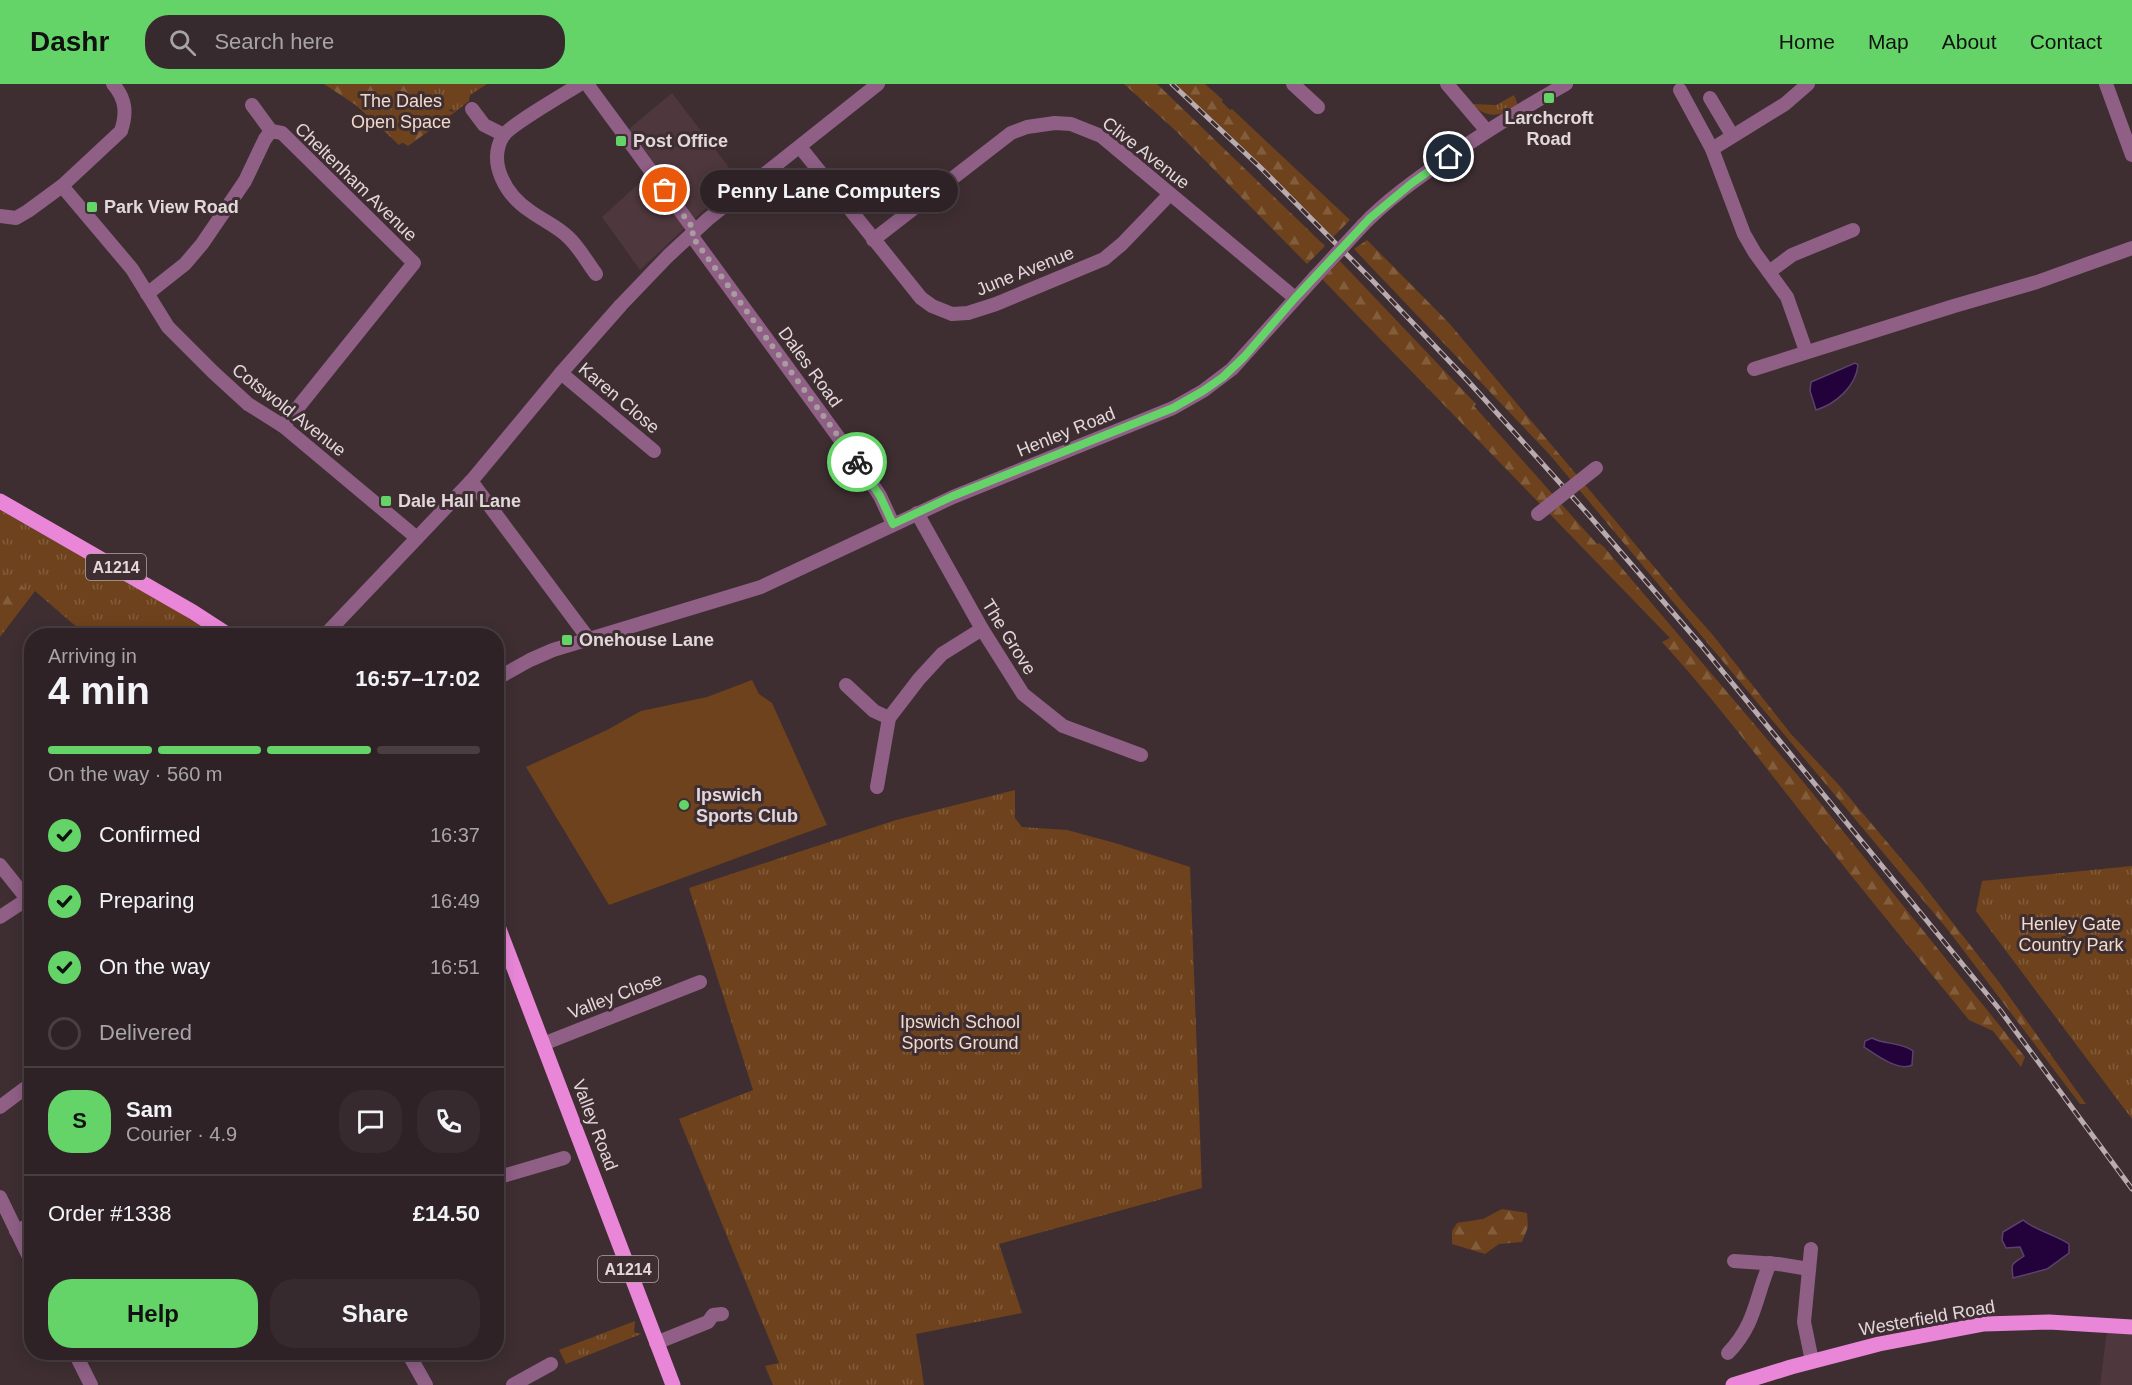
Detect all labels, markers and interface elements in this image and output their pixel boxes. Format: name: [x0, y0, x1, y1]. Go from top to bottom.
search box: [145, 15, 565, 69]
text: Dashr: [30, 26, 109, 57]
icon: search: [166, 26, 199, 59]
text: Search here: [214, 29, 334, 54]
text: Home: [1779, 30, 1835, 53]
text: Map: [1868, 30, 1909, 53]
text: About: [1942, 30, 1997, 53]
text: Contact: [2030, 30, 2102, 53]
park label: The Dales Open Space: [351, 91, 451, 132]
marker: Larchcroft Road: [1542, 91, 1556, 105]
place label: Larchcroft Road: [1504, 108, 1594, 149]
street label: Clive Avenue: [1099, 113, 1193, 193]
street label: Cheltenham Avenue: [291, 119, 421, 245]
place label: Post Office: [633, 131, 728, 151]
pin: [1423, 131, 1474, 182]
marker: Post Office: [614, 134, 628, 148]
icon: home: [1432, 140, 1465, 173]
pin: [639, 164, 690, 215]
callout: Penny Lane Computers: [701, 169, 959, 211]
icon: bag: [648, 173, 681, 206]
text: Penny Lane Computers: [717, 180, 941, 202]
place label: Park View Road: [104, 197, 239, 217]
marker: Park View Road: [85, 200, 99, 214]
street label: June Avenue: [973, 242, 1077, 300]
street label: Dales Road: [774, 323, 846, 411]
street label: Cotswold Avenue: [228, 359, 350, 461]
street label: Karen Close: [575, 359, 663, 437]
street label: Henley Road: [1014, 403, 1118, 461]
courier: [827, 432, 887, 492]
icon: bike: [841, 446, 874, 479]
place label: Dale Hall Lane: [398, 491, 521, 511]
marker: Dale Hall Lane: [379, 494, 393, 508]
road number: A1214: [86, 554, 146, 580]
street label: The Grove: [978, 596, 1040, 678]
place label: Onehouse Lane: [579, 630, 714, 650]
marker: Onehouse Lane: [560, 633, 574, 647]
text: Arriving in: [48, 645, 137, 667]
text: 16:57–17:02: [355, 666, 480, 691]
text: 4 min: [48, 669, 150, 712]
text: On the way · 560 m: [48, 763, 223, 785]
place label: Ipswich Sports Club: [696, 785, 798, 826]
marker: Ipswich Sports Club: [677, 798, 691, 812]
icon: check: [48, 819, 81, 852]
text: Confirmed: [99, 822, 200, 847]
text: 16:37: [430, 824, 480, 846]
icon: check: [48, 885, 81, 918]
text: Preparing: [99, 888, 194, 913]
text: 16:49: [430, 890, 480, 912]
park label: Henley Gate Country Park: [2018, 914, 2125, 955]
icon: check: [48, 951, 81, 984]
text: On the way: [99, 954, 210, 979]
text: 16:51: [430, 956, 480, 978]
street label: Valley Close: [565, 969, 665, 1023]
park label: Ipswich School Sports Ground: [900, 1012, 1020, 1053]
text: Delivered: [99, 1020, 192, 1045]
street label: Valley Road: [569, 1077, 621, 1173]
button: chat: [339, 1090, 402, 1153]
button: phone: [417, 1090, 480, 1153]
text: Sam: [126, 1097, 172, 1122]
text: S: [72, 1108, 87, 1133]
text: Courier · 4.9: [126, 1123, 237, 1145]
text: Order #1338: [48, 1201, 172, 1226]
text: £14.50: [413, 1201, 480, 1226]
road number: A1214: [598, 1256, 658, 1282]
button: Help: [48, 1279, 258, 1348]
button: Share: [270, 1279, 480, 1348]
street label: Westerfield Road: [1857, 1296, 1997, 1340]

